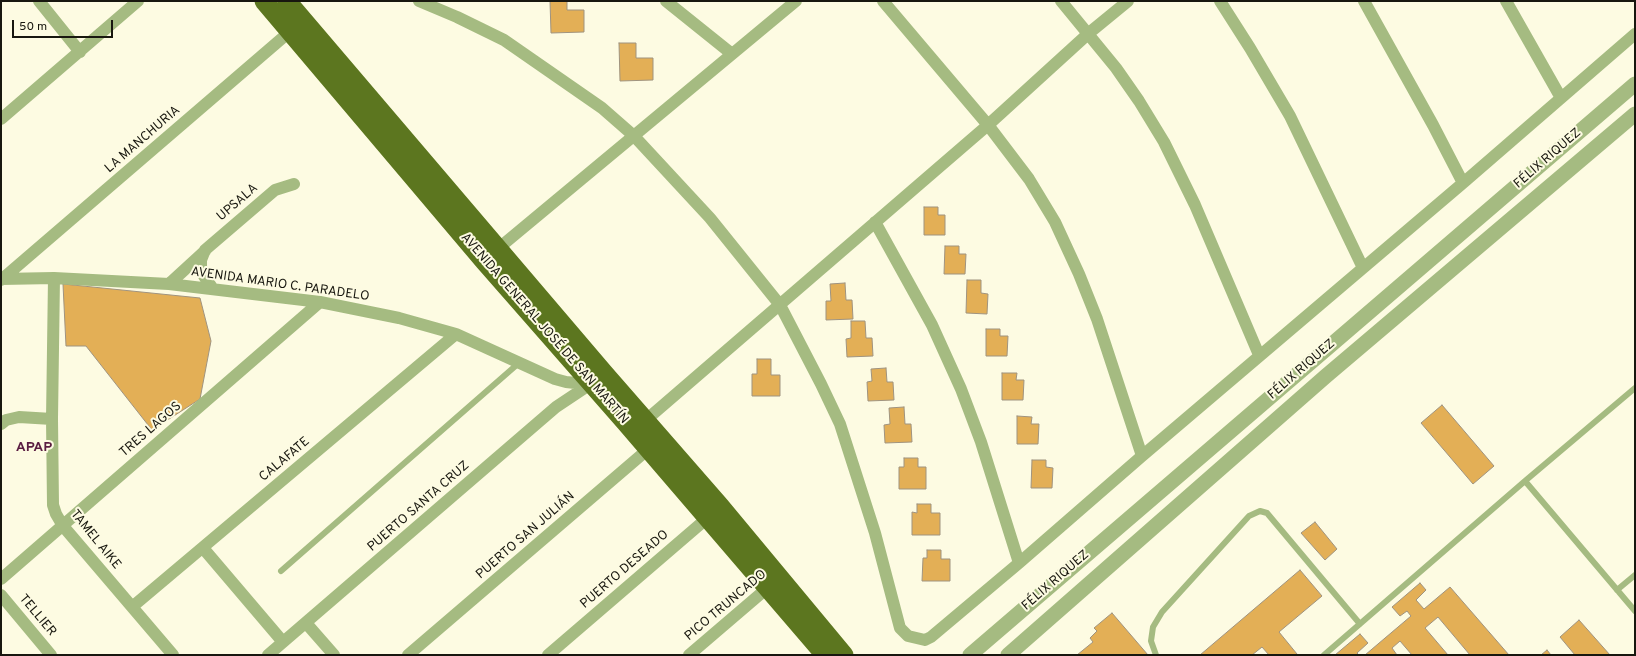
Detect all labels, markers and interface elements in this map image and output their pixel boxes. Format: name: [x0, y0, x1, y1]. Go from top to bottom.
scale bar: [14, 12, 115, 38]
text: 50 m: [19, 19, 47, 35]
street label: LA MANCHURIA: [102, 103, 184, 177]
street label: FÉLIX RIQUEZ: [1511, 126, 1585, 192]
street label: UPSALA: [214, 181, 262, 225]
street label: AVENIDA GENERAL JOSÉ DE SAN MARTÍN: [457, 230, 631, 428]
street label: AVENIDA MARIO C. PARADELO: [190, 265, 370, 305]
street label: FÉLIX RIQUEZ: [1265, 337, 1339, 403]
street label: TRES LAGOS: [117, 399, 185, 461]
street label: CALAFATE: [257, 434, 313, 486]
district label: APAP: [16, 440, 52, 456]
street label: PUERTO SANTA CRUZ: [365, 458, 473, 556]
street label: PUERTO SAN JULIÁN: [474, 489, 578, 583]
street label: TAMEL AIKE: [66, 507, 124, 573]
street label: PUERTO DESEADO: [578, 527, 672, 613]
street label: FÉLIX RIQUEZ: [1019, 548, 1093, 614]
street label: PICO TRUNCADO: [682, 567, 770, 645]
street label: TELLIER: [15, 592, 59, 640]

